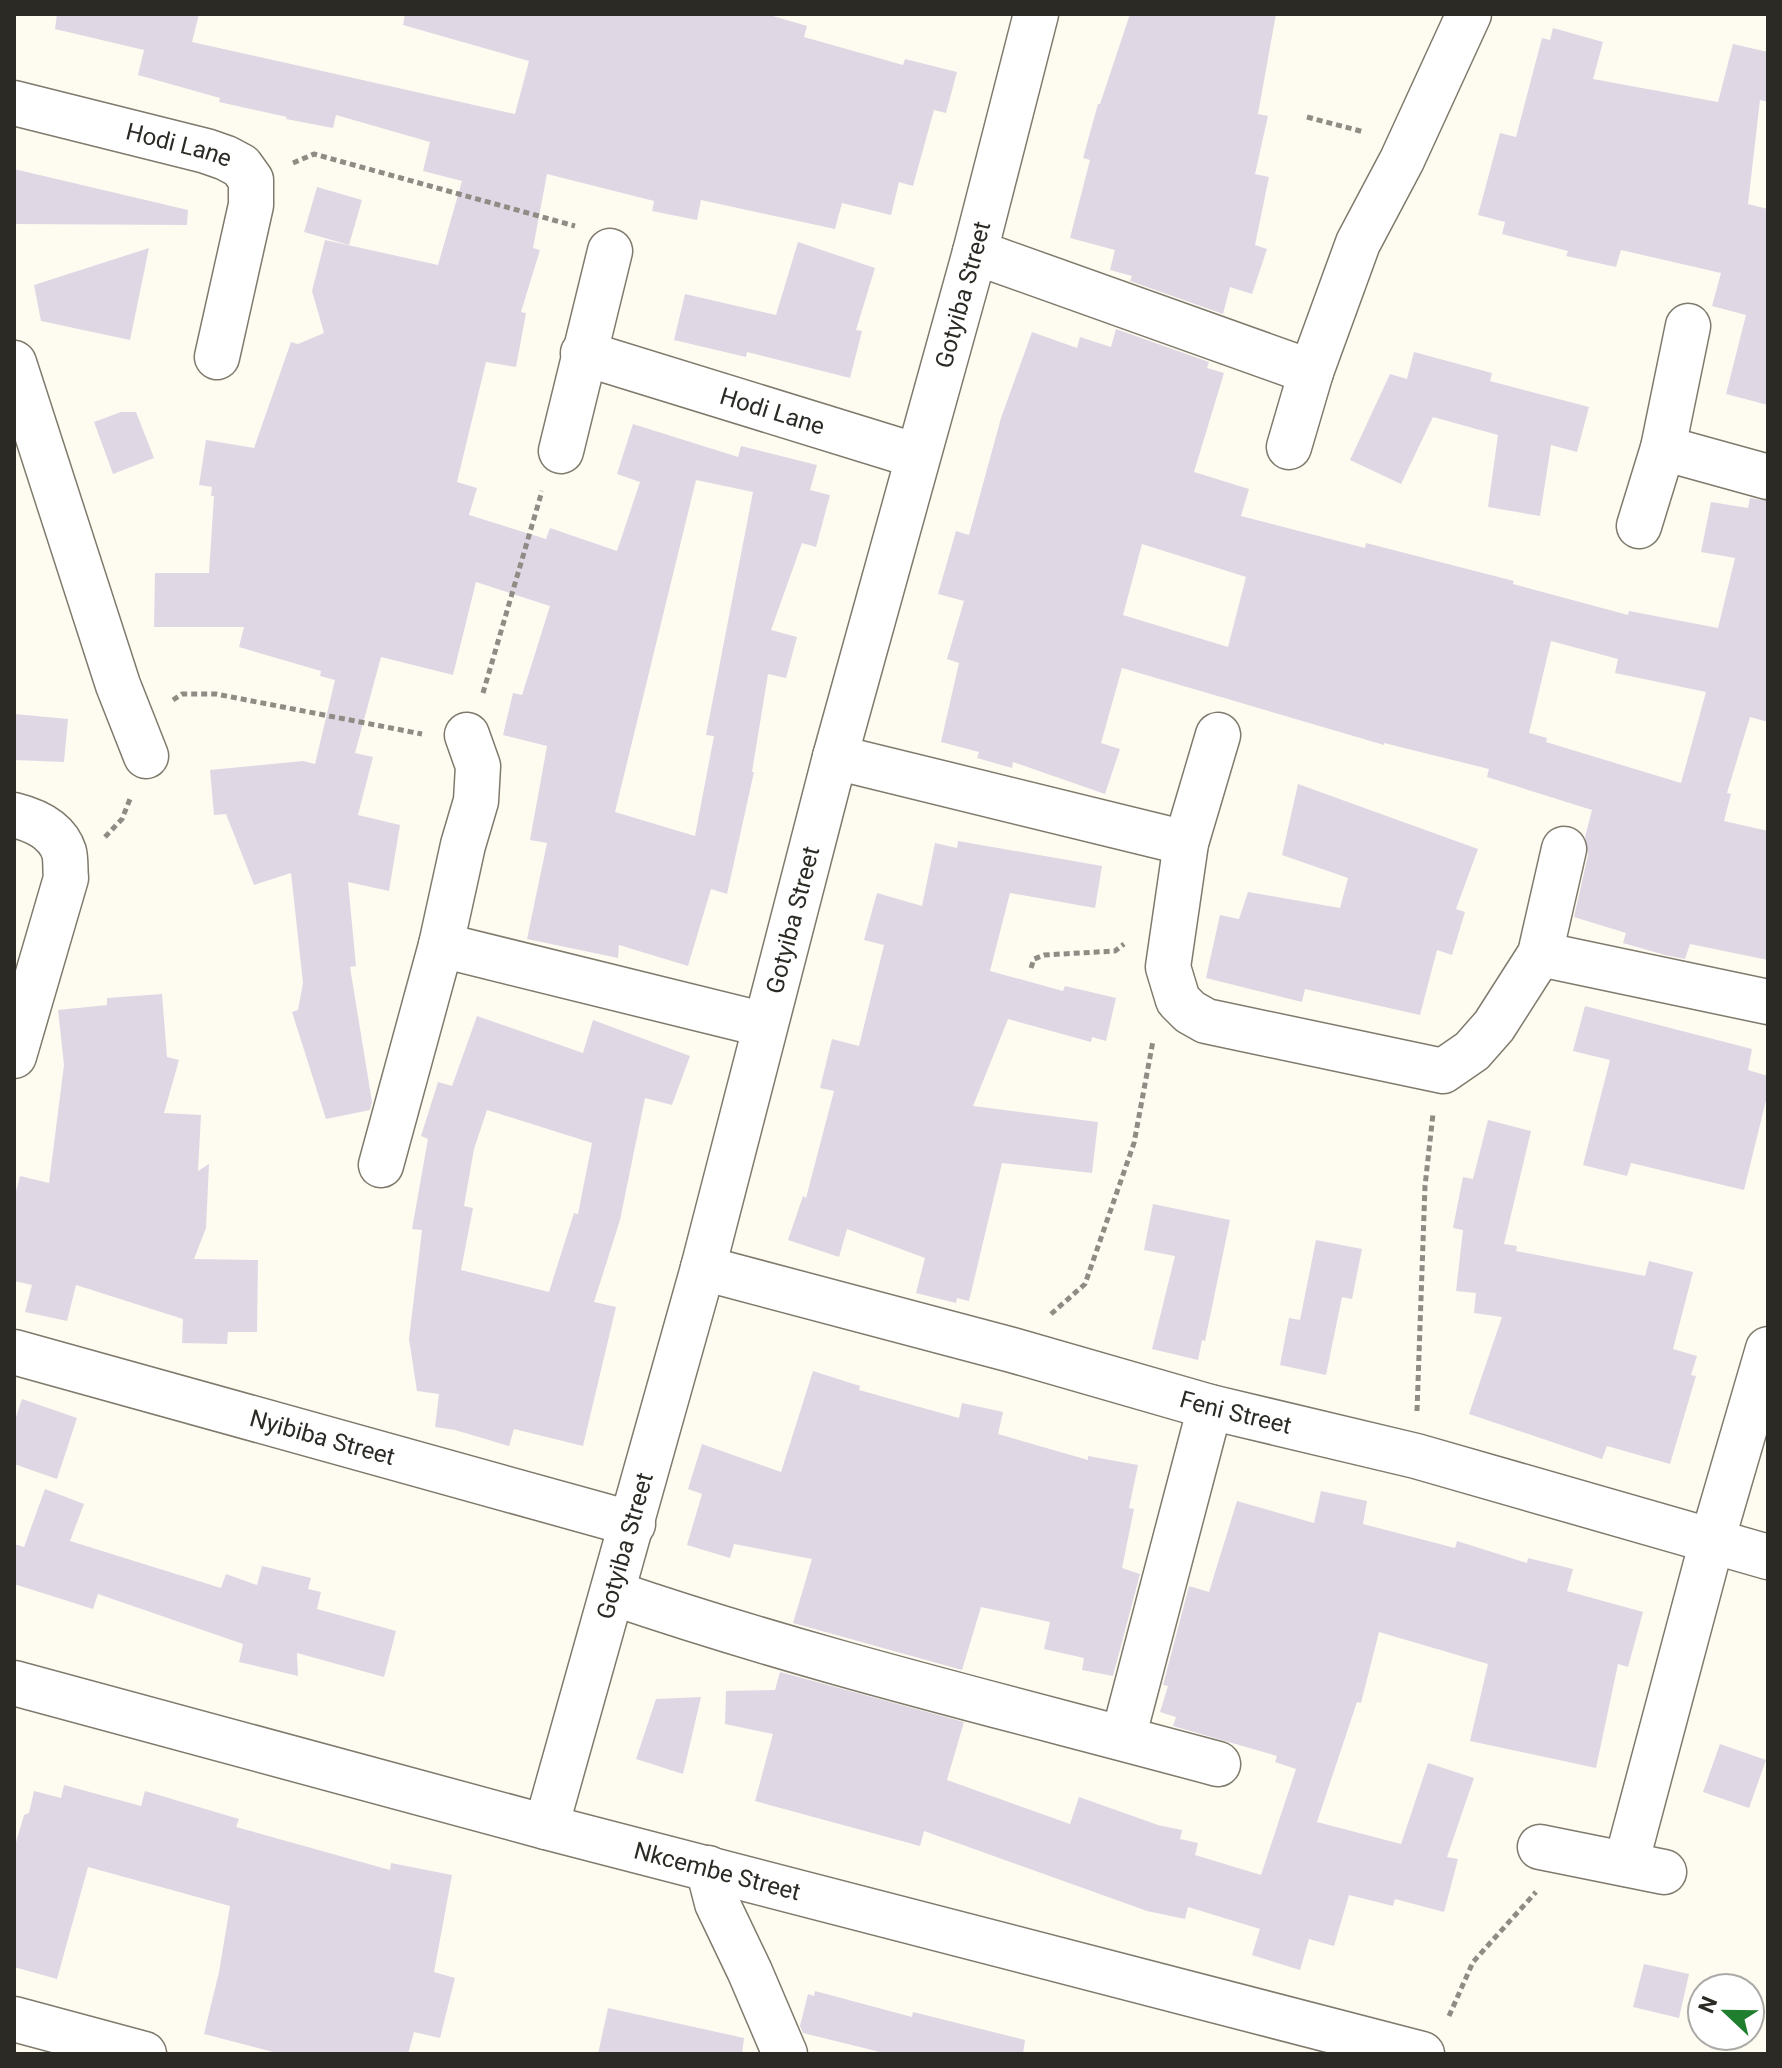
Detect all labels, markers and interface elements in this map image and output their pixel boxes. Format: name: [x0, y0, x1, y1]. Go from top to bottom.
street label: Hodi Lane: [123, 118, 235, 173]
street label: Gotyiba Street: [929, 218, 996, 371]
street label: Hodi Lane: [716, 382, 828, 441]
street label: Gotyiba Street: [760, 843, 825, 997]
street label: Feni Street: [1177, 1385, 1294, 1440]
street label: Nyibiba Street: [247, 1404, 398, 1471]
street label: Gotyiba Street: [591, 1469, 659, 1622]
street label: Nkcembe Street: [631, 1836, 804, 1906]
north arrow: [1686, 1972, 1766, 2052]
text: N: [1693, 1993, 1722, 2017]

